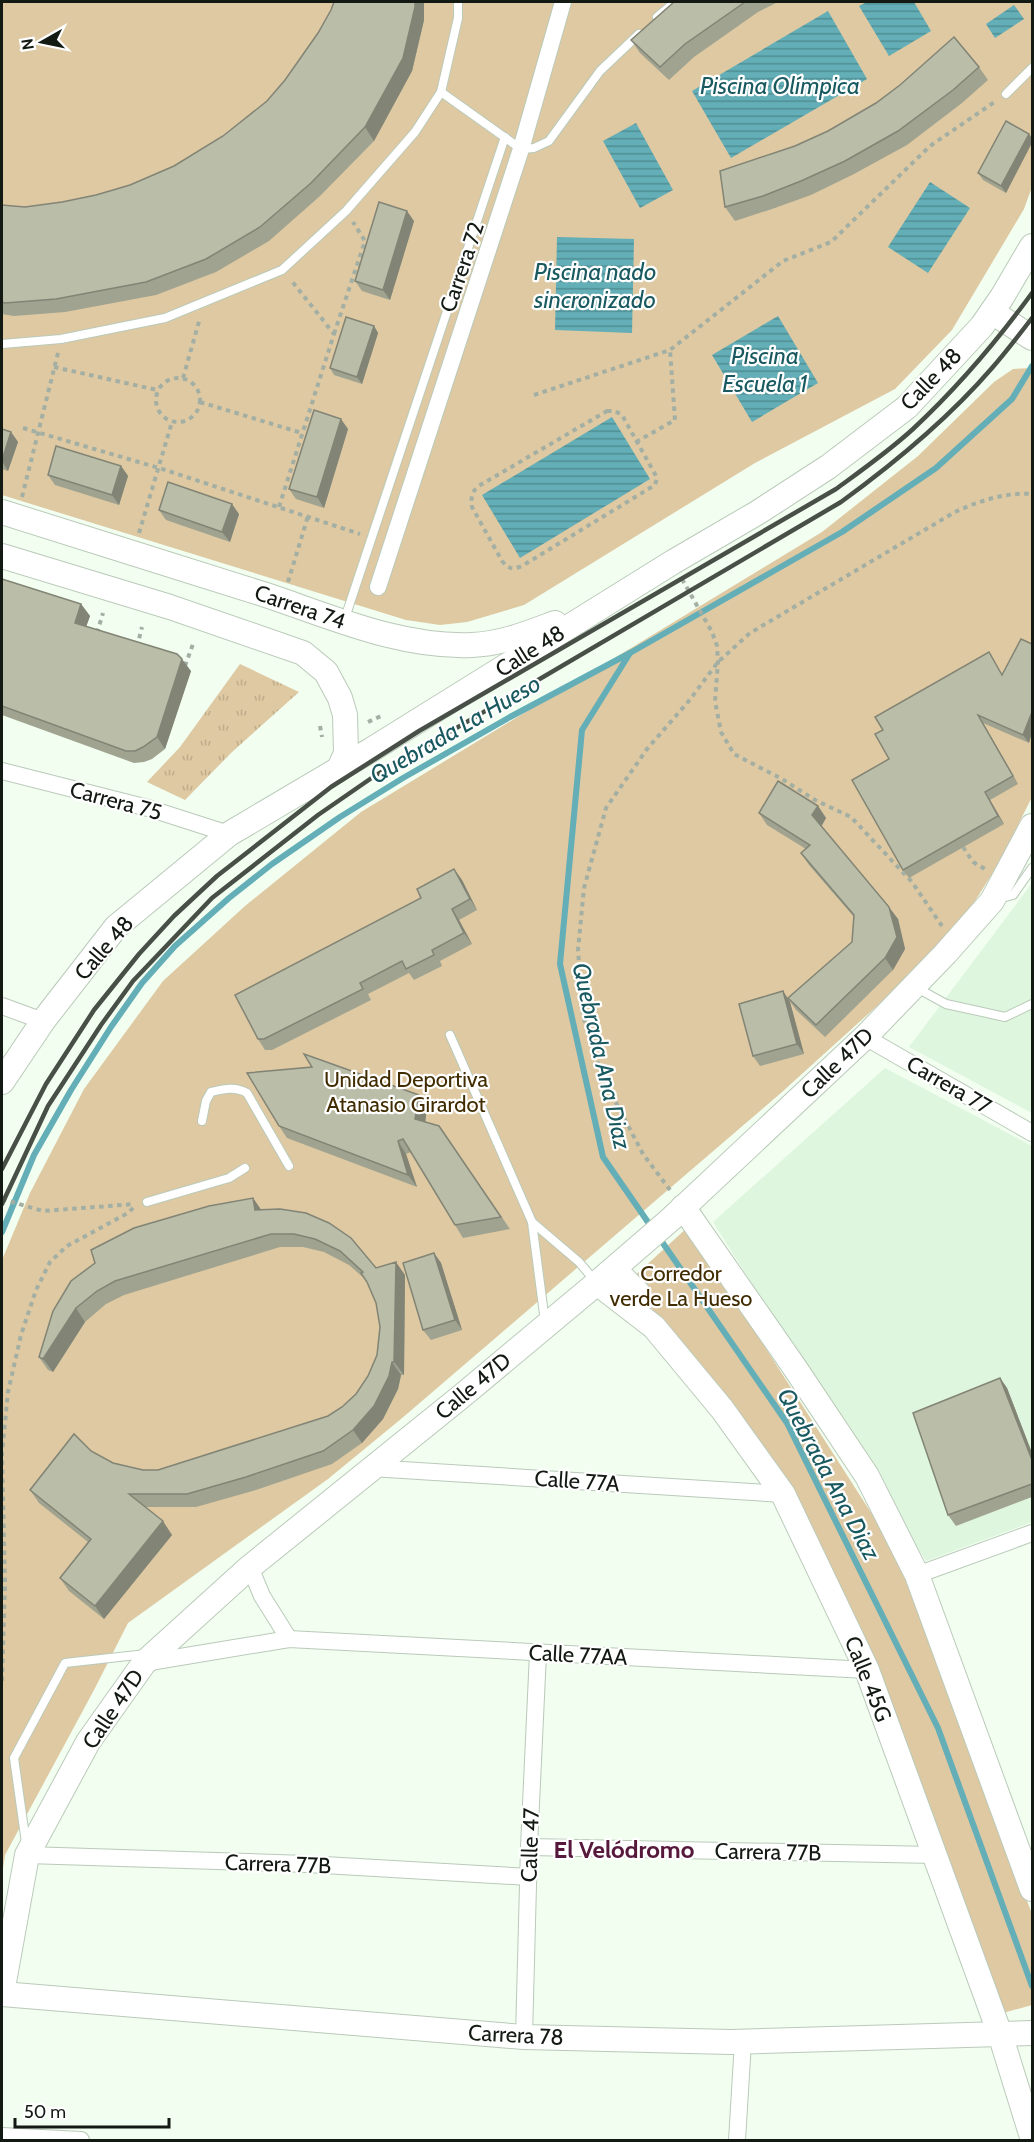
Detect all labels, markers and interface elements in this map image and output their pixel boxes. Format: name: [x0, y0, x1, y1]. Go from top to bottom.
north arrow: [12, 12, 72, 72]
text: N: [17, 37, 38, 51]
water label: Piscina Olímpica: [700, 71, 860, 100]
street label: Carrera 72: [434, 218, 490, 316]
water label: Piscina nado sincronizado: [533, 257, 656, 314]
water label: Piscina Escuela 1: [722, 341, 808, 398]
street label: Calle 48: [895, 342, 967, 416]
street label: Carrera 74: [251, 579, 349, 635]
street label: Calle 48: [490, 619, 570, 683]
water label: Quebrada La Hueso: [364, 668, 546, 790]
street label: Carrera 75: [67, 776, 165, 826]
street label: Calle 48: [69, 910, 139, 986]
water label: Quebrada Ana Diaz: [566, 960, 638, 1153]
street label: Calle 47D: [795, 1022, 879, 1104]
street label: Carrera 77: [902, 1050, 996, 1120]
park label: Unidad Deportiva Atanasio Girardot: [324, 1066, 489, 1118]
park label: Corredor verde La Hueso: [610, 1260, 752, 1312]
street label: Calle 47D: [430, 1347, 516, 1425]
water label: Quebrada Ana Diaz: [771, 1383, 887, 1566]
street label: Calle 77A: [534, 1465, 621, 1497]
street label: Calle 45G: [839, 1632, 897, 1726]
street label: Calle 77AA: [528, 1639, 628, 1671]
street label: Calle 47D: [77, 1664, 149, 1754]
street label: Calle 47: [515, 1807, 545, 1883]
district label: El Velódromo: [554, 1835, 695, 1864]
street label: Carrera 77B: [714, 1838, 822, 1866]
street label: Carrera 77B: [224, 1849, 332, 1879]
street label: Carrera 78: [468, 2019, 564, 2051]
scale bar: [15, 2091, 170, 2129]
text: 50 m: [24, 2101, 66, 2123]

